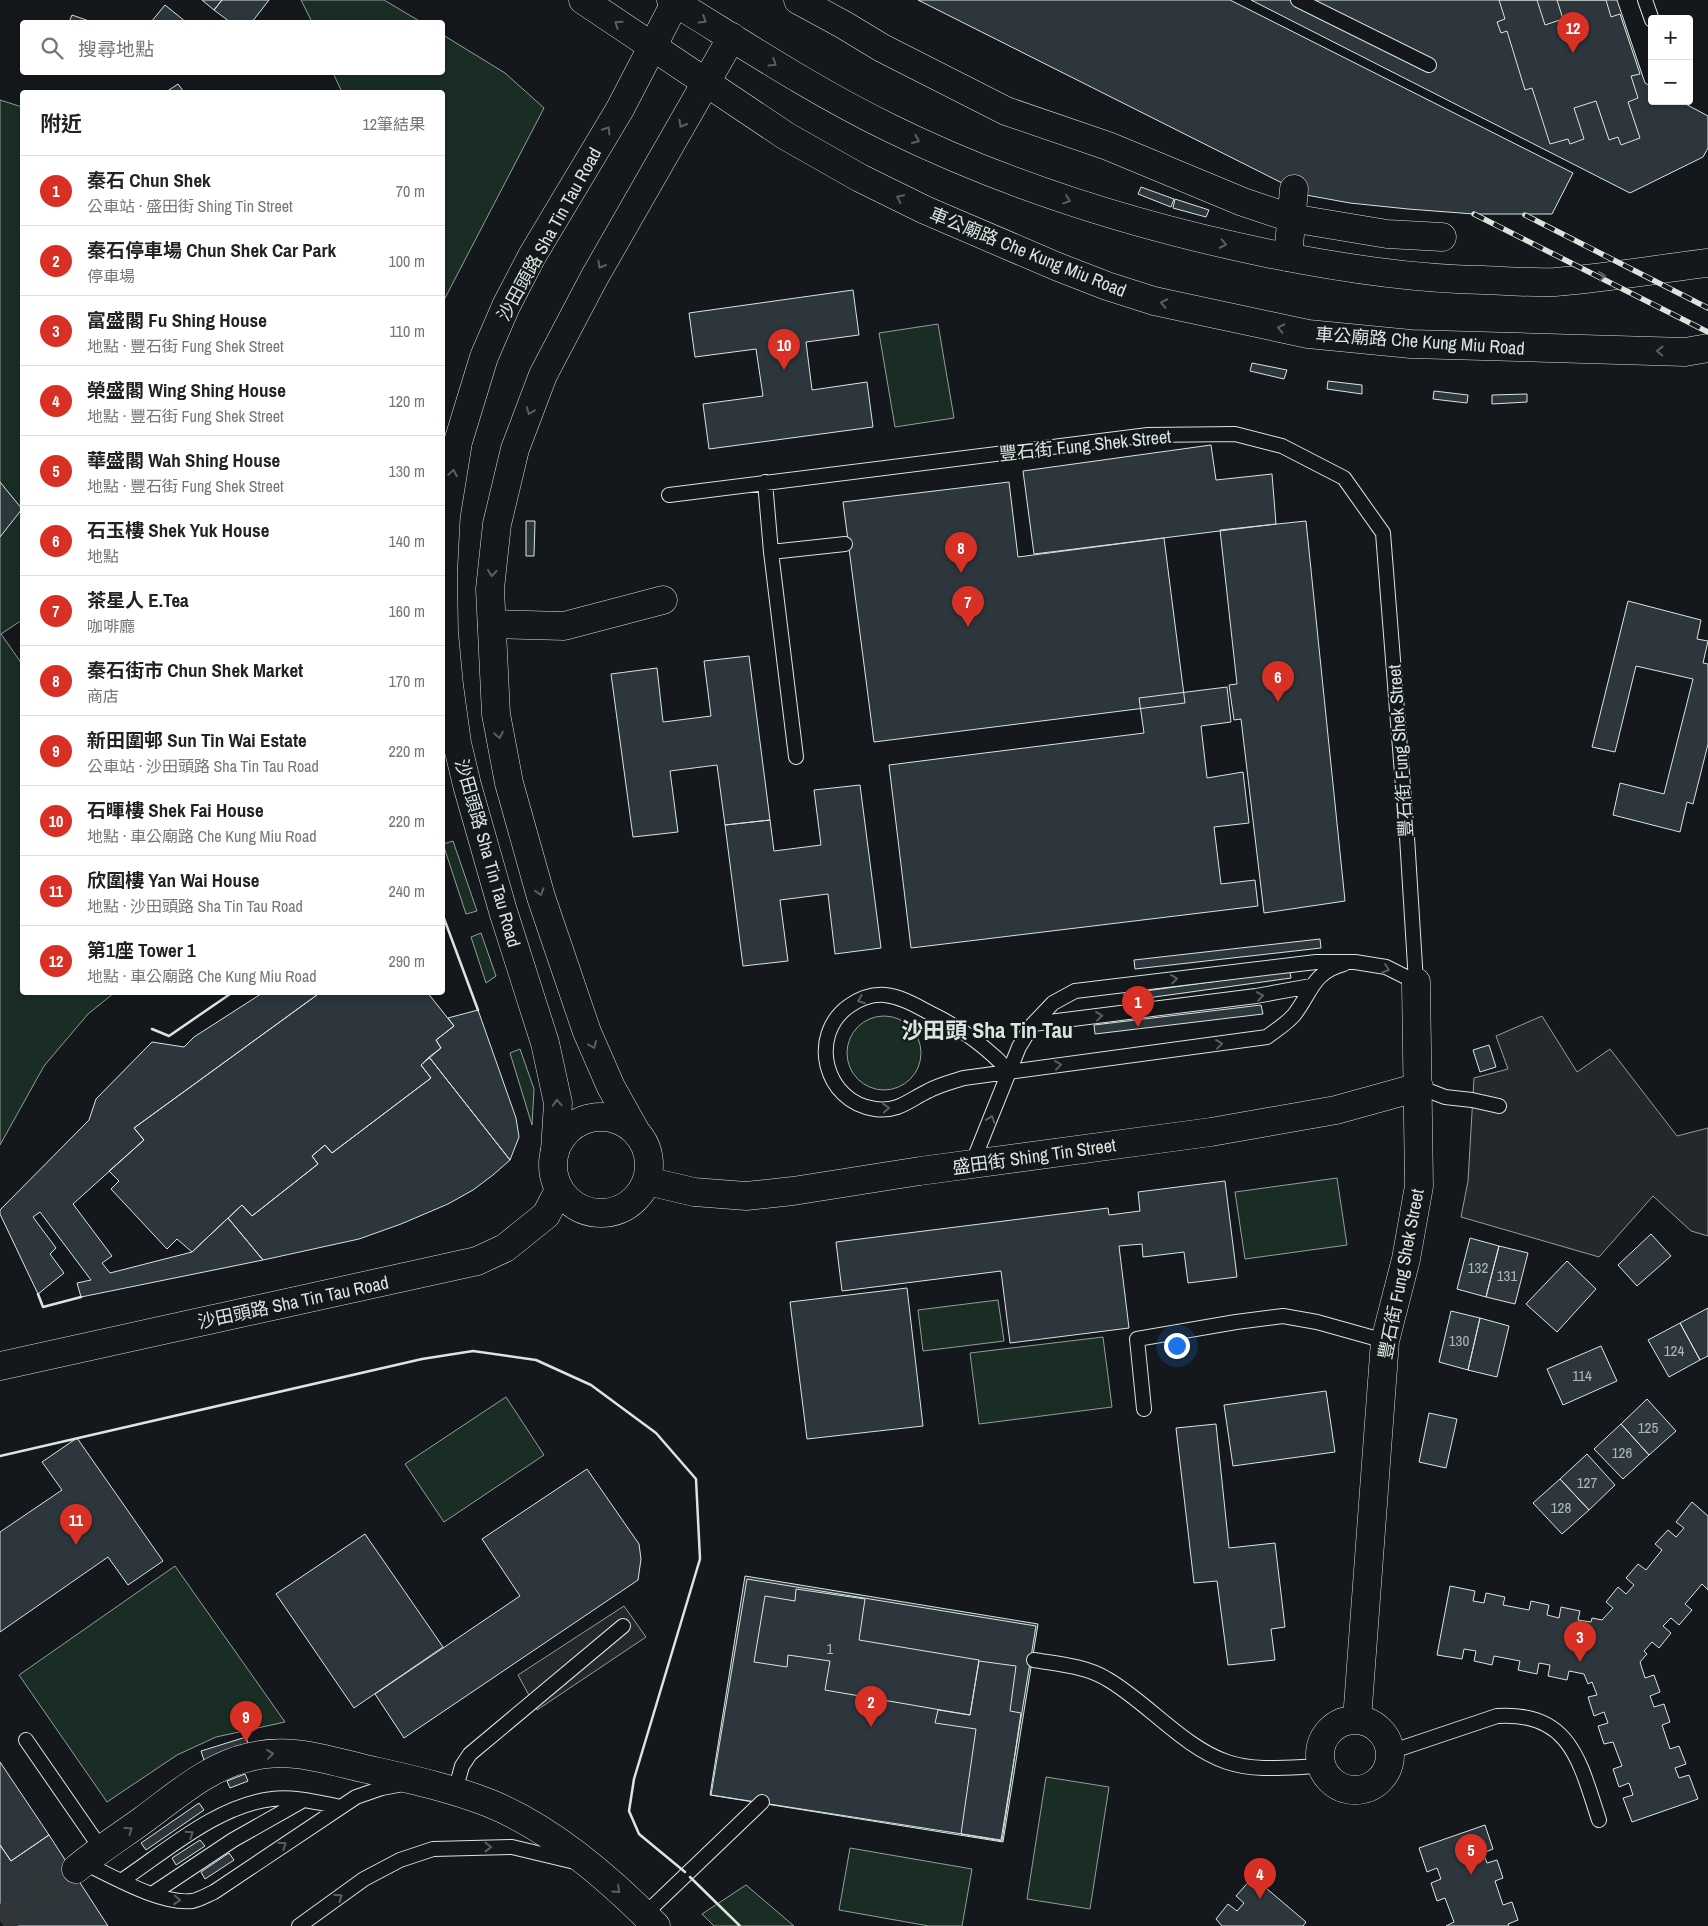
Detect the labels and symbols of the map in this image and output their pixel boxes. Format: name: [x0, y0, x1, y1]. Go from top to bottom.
pin: 12: [1557, 12, 1589, 53]
one-way arrow: [698, 13, 707, 23]
one-way arrow: [614, 21, 624, 30]
one-way arrow: [768, 56, 777, 66]
one-way arrow: [679, 119, 689, 128]
one-way arrow: [601, 126, 610, 135]
one-way arrow: [911, 134, 920, 144]
street label: 沙田頭路 Sha Tin Tau Road: [491, 143, 607, 325]
one-way arrow: [896, 194, 905, 204]
one-way arrow: [1062, 194, 1070, 204]
street label: 車公廟路 Che Kung Miu Road: [926, 201, 1130, 303]
one-way arrow: [1219, 238, 1228, 249]
one-way arrow: [598, 259, 608, 268]
one-way arrow: [1598, 271, 1606, 282]
one-way arrow: [1160, 298, 1169, 309]
street label: 車公廟路 Che Kung Miu Road: [1314, 321, 1526, 361]
one-way arrow: [1276, 323, 1285, 334]
pin: 10: [768, 329, 800, 370]
one-way arrow: [1655, 346, 1663, 356]
one-way arrow: [526, 406, 536, 414]
street label: 豐石街 Fung Shek Street: [998, 424, 1172, 466]
one-way arrow: [447, 469, 457, 478]
pin: 8: [945, 532, 977, 573]
one-way arrow: [487, 569, 498, 577]
pin: 7: [952, 586, 984, 627]
pin: 6: [1262, 661, 1294, 702]
street label: 豐石街 Fung Shek Street: [1381, 664, 1419, 838]
one-way arrow: [494, 730, 504, 739]
street label: 沙田頭路 Sha Tin Tau Road: [449, 756, 527, 950]
one-way arrow: [534, 887, 544, 896]
one-way arrow: [1382, 963, 1390, 973]
one-way arrow: [1170, 974, 1178, 985]
pin: 1: [1122, 986, 1154, 1027]
one-way arrow: [1256, 991, 1264, 1001]
one-way arrow: [858, 994, 866, 1004]
one-way arrow: [1095, 1011, 1103, 1022]
district label: 沙田頭 Sha Tin Tau: [901, 1015, 1073, 1045]
one-way arrow: [1216, 1039, 1224, 1050]
one-way arrow: [586, 1040, 597, 1049]
one-way arrow: [1054, 1060, 1062, 1071]
one-way arrow: [552, 1098, 563, 1106]
one-way arrow: [882, 1103, 890, 1114]
one-way arrow: [985, 1115, 995, 1124]
street label: 盛田街 Shing Tin Street: [951, 1132, 1117, 1180]
street label: 豐石街 Fung Shek Street: [1372, 1187, 1430, 1361]
house number: 132: [1468, 1257, 1488, 1278]
house number: 131: [1497, 1265, 1517, 1286]
street label: 沙田頭路 Sha Tin Tau Road: [195, 1270, 391, 1334]
house number: 130: [1449, 1330, 1469, 1351]
your location: [1164, 1333, 1190, 1359]
house number: 124: [1664, 1340, 1684, 1361]
house number: 114: [1572, 1365, 1592, 1386]
house number: 125: [1638, 1417, 1658, 1438]
house number: 126: [1612, 1442, 1632, 1463]
house number: 127: [1577, 1472, 1597, 1493]
house number: 128: [1551, 1497, 1571, 1518]
pin: 11: [60, 1504, 92, 1545]
pin: 3: [1564, 1621, 1596, 1662]
house number: 1: [827, 1638, 834, 1659]
pin: 2: [855, 1686, 887, 1727]
pin: 9: [230, 1701, 262, 1742]
one-way arrow: [267, 1749, 275, 1760]
one-way arrow: [123, 1827, 132, 1835]
one-way arrow: [185, 1831, 194, 1840]
pin: 5: [1455, 1834, 1487, 1875]
one-way arrow: [277, 1842, 287, 1851]
one-way arrow: [485, 1842, 493, 1852]
pin: 4: [1244, 1858, 1276, 1899]
one-way arrow: [612, 1884, 621, 1893]
one-way arrow: [174, 1894, 182, 1905]
one-way arrow: [333, 1894, 342, 1904]

